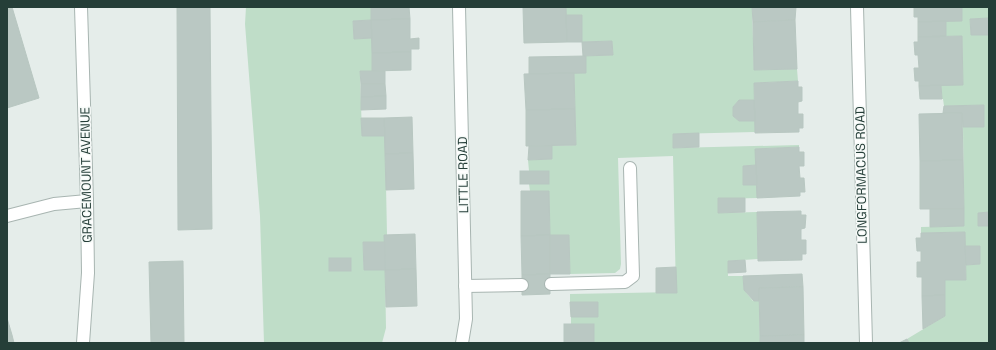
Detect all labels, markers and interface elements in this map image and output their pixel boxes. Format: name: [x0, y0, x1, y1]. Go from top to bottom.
street label: LONGFORMACUS ROAD: [851, 106, 871, 244]
street label: GRACEMOUNT AVENUE: [76, 107, 96, 243]
street label: LITTLE ROAD: [454, 136, 472, 214]

